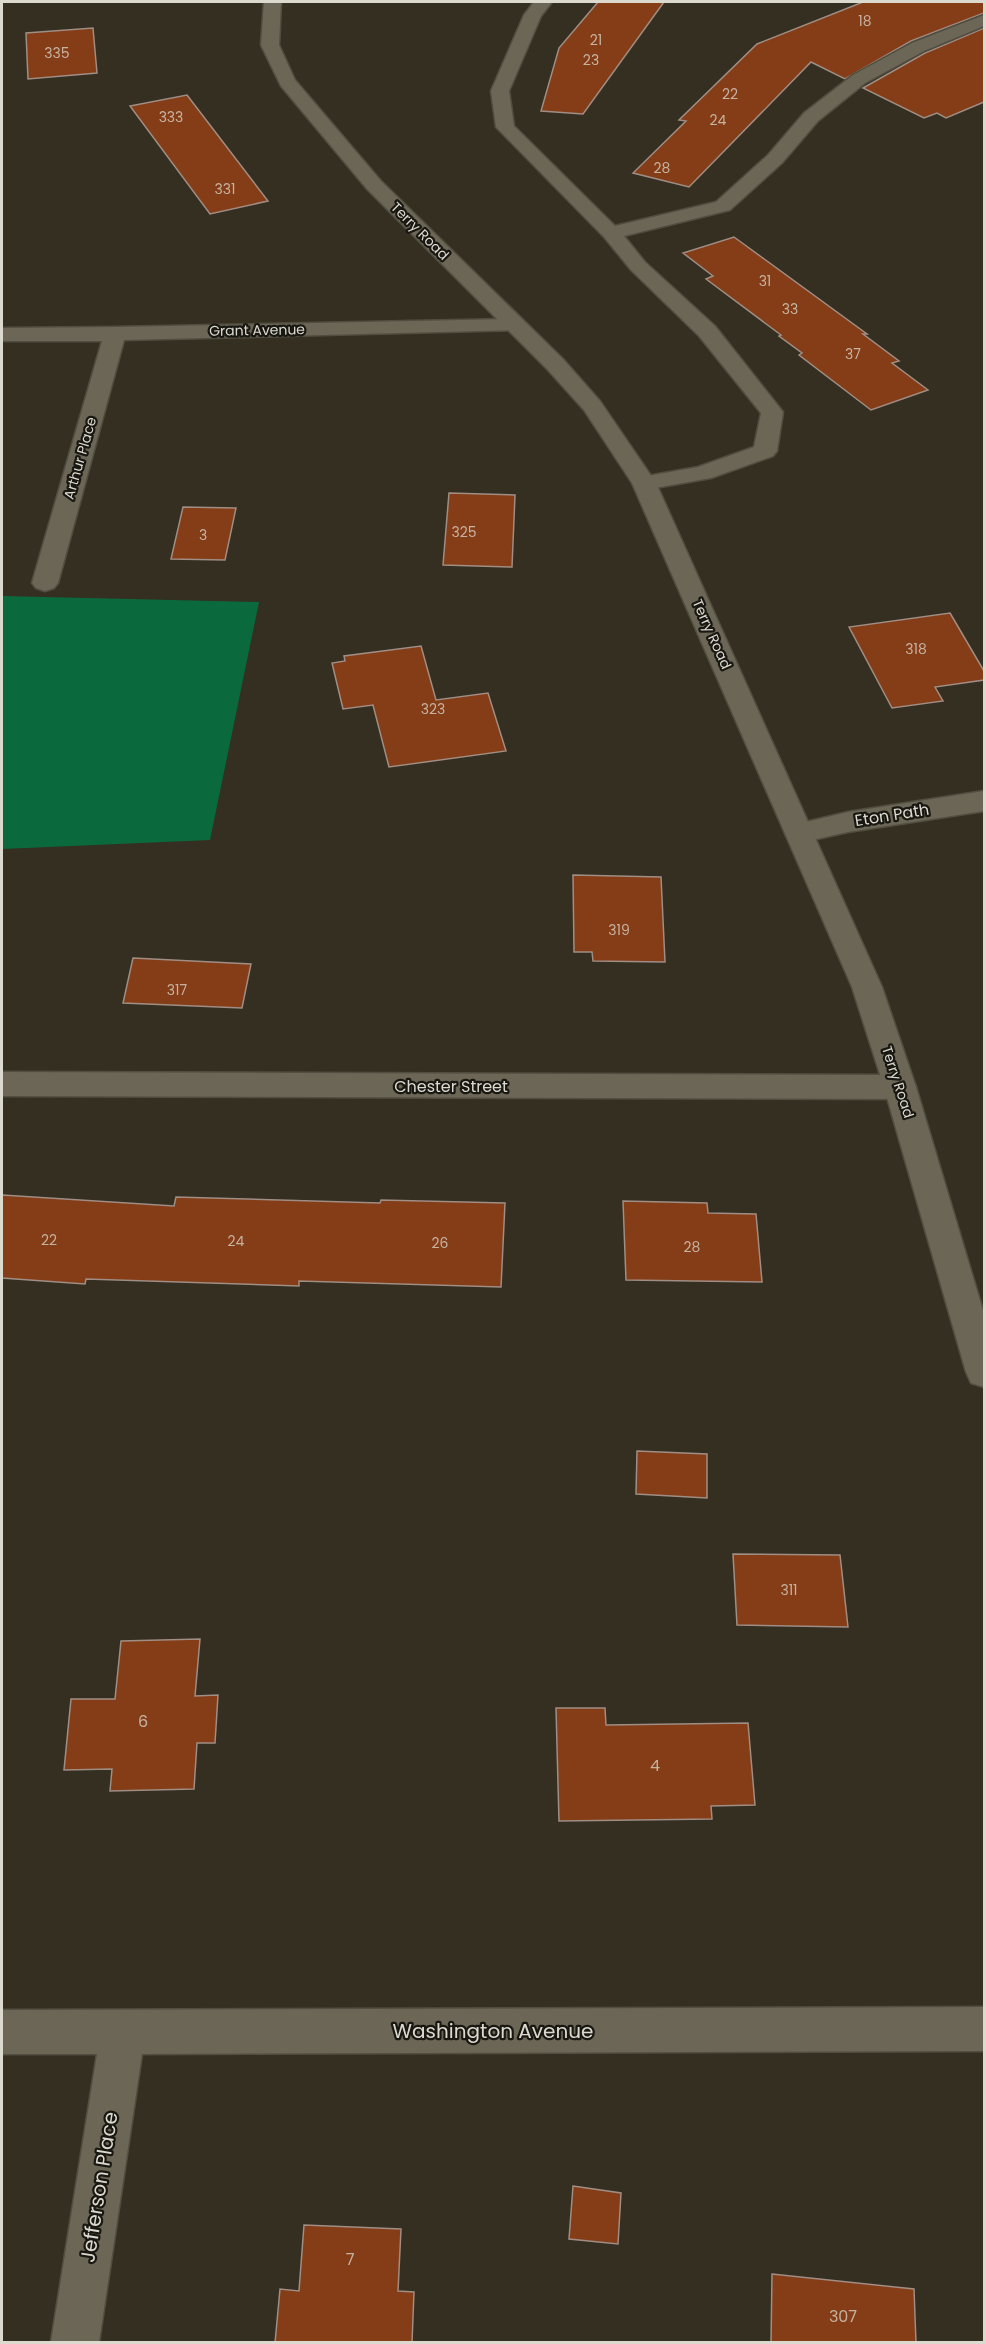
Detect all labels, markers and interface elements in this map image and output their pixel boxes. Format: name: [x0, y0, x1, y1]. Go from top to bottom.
house number: 18: [858, 11, 872, 31]
house number: 21: [590, 30, 602, 50]
house number: 335: [44, 43, 70, 63]
house number: 23: [583, 50, 599, 70]
house number: 22: [722, 84, 738, 104]
house number: 333: [159, 107, 183, 127]
house number: 24: [710, 110, 727, 130]
house number: 28: [654, 158, 671, 178]
house number: 331: [215, 179, 235, 199]
street label: Terry Road: [387, 198, 453, 264]
house number: 31: [759, 271, 771, 291]
house number: 33: [782, 299, 798, 319]
street label: Grant Avenue: [209, 319, 305, 341]
house number: 37: [845, 344, 861, 364]
street label: Arthur Place: [59, 414, 101, 502]
house number: 325: [451, 522, 477, 542]
house number: 3: [199, 525, 207, 545]
street label: Terry Road: [688, 596, 736, 672]
house number: 318: [905, 639, 927, 659]
house number: 323: [421, 699, 445, 719]
street label: Eton Path: [853, 798, 931, 832]
house number: 319: [608, 920, 630, 940]
house number: 317: [167, 980, 188, 1000]
street label: Terry Road: [877, 1043, 919, 1121]
street label: Chester Street: [394, 1075, 508, 1098]
house number: 22: [41, 1230, 57, 1250]
house number: 24: [228, 1231, 245, 1251]
house number: 26: [432, 1233, 449, 1253]
house number: 28: [684, 1237, 701, 1257]
house number: 311: [780, 1580, 798, 1600]
house number: 6: [138, 1710, 148, 1733]
house number: 4: [650, 1754, 660, 1777]
street label: Washington Avenue: [393, 2017, 593, 2045]
street label: Jefferson Place: [73, 2110, 125, 2264]
house number: 7: [346, 2248, 355, 2271]
house number: 307: [829, 2305, 857, 2328]

